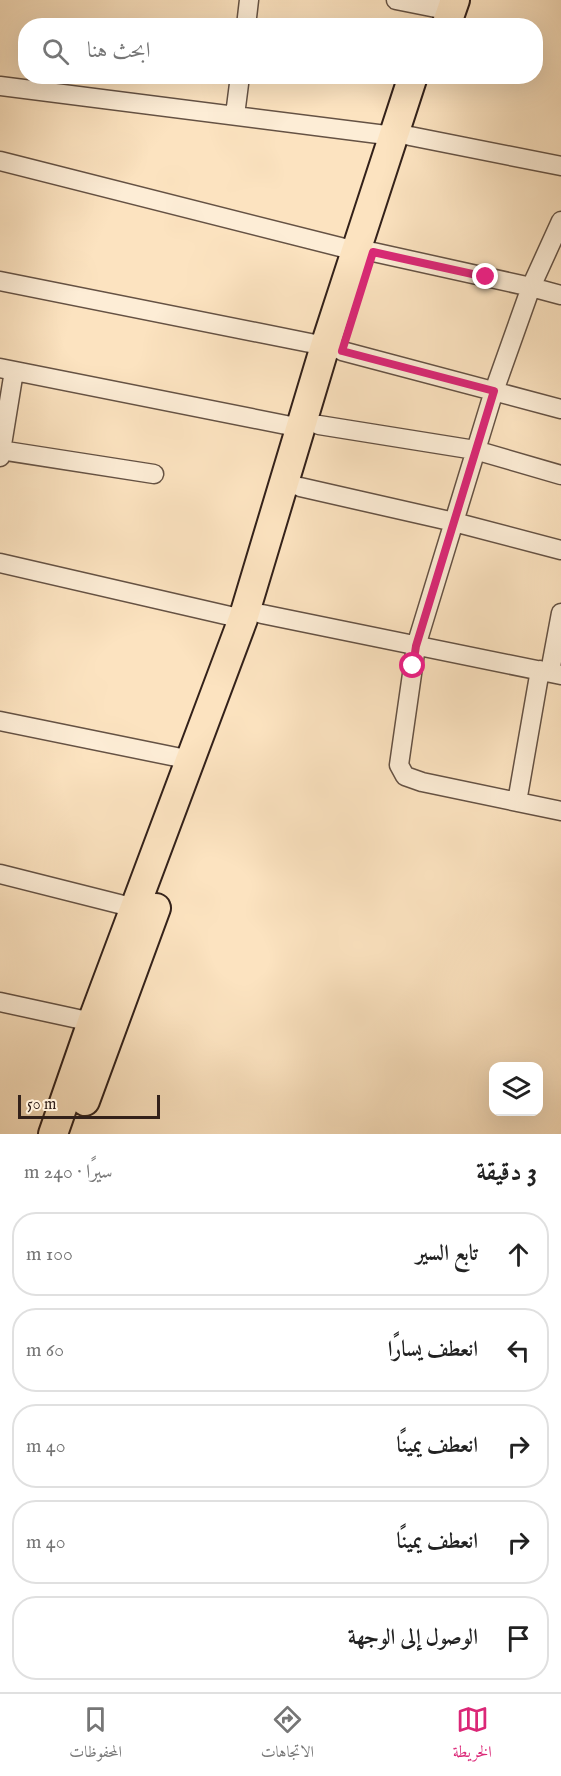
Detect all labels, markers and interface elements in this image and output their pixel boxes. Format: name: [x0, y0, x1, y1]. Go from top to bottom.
search box: [18, 18, 543, 84]
icon: search: [39, 35, 72, 68]
text: ابحث هنا: [87, 37, 150, 65]
route end: [472, 263, 498, 289]
route start: [399, 652, 425, 678]
map controls: [489, 1062, 543, 1116]
button: layers: [489, 1062, 543, 1116]
scale bar: [18, 1092, 160, 1120]
text: 50 m: [27, 1095, 56, 1115]
text: 3 دقيقة: [476, 1156, 537, 1189]
text: سيرًا · 240 m: [24, 1160, 113, 1185]
icon: ahead: [502, 1238, 535, 1271]
text: تابع السير: [416, 1240, 478, 1268]
text: 100 m: [26, 1242, 73, 1267]
icon: left: [502, 1334, 535, 1367]
text: انعطف يسارًا: [388, 1336, 478, 1364]
text: 60 m: [26, 1338, 64, 1363]
icon: right: [502, 1430, 535, 1463]
text: انعطف يمينًا: [397, 1432, 478, 1460]
text: 40 m: [26, 1434, 65, 1459]
icon: right: [502, 1526, 535, 1559]
text: انعطف يمينًا: [397, 1528, 478, 1556]
text: 40 m: [26, 1530, 65, 1555]
icon: arrive: [502, 1622, 535, 1655]
text: الوصول إلى الوجهة: [348, 1624, 478, 1652]
tab: المحفوظات: [69, 1703, 122, 1767]
tab: الاتجاهات: [261, 1703, 314, 1767]
tab: الخريطة: [453, 1703, 492, 1767]

